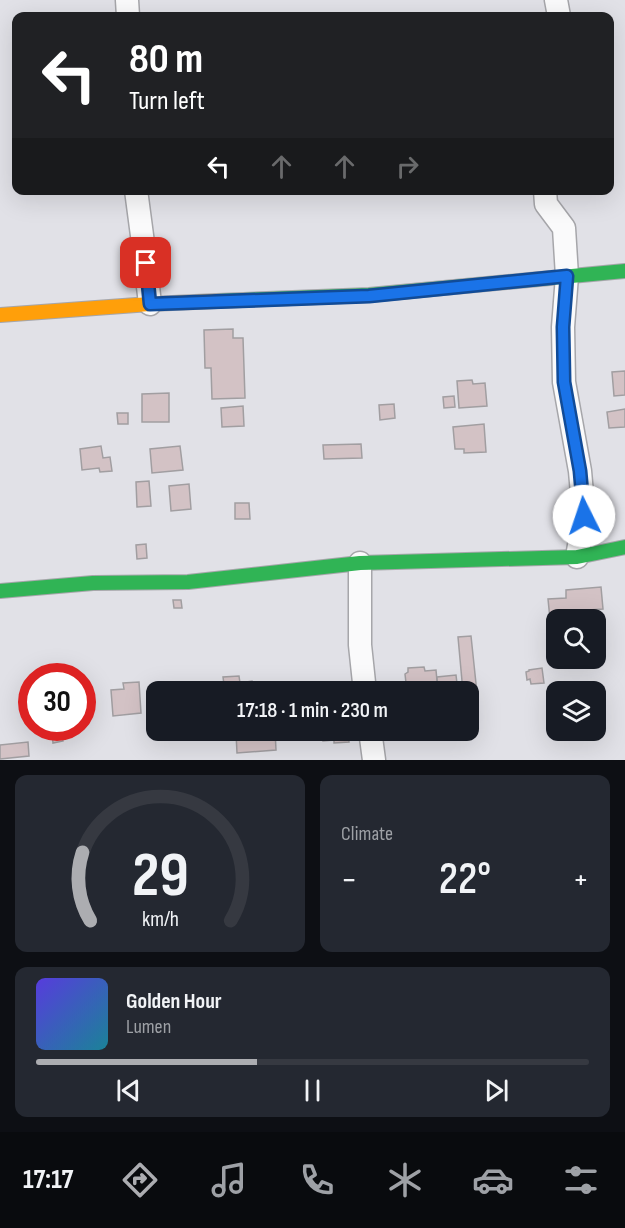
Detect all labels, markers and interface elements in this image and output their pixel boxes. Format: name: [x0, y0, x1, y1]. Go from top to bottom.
text: 80 m: [129, 34, 203, 85]
icon: left: [30, 36, 108, 114]
text: Turn left: [129, 85, 205, 117]
icon: left: [202, 150, 235, 183]
icon: ahead: [265, 150, 298, 183]
icon: ahead: [328, 150, 361, 183]
icon: right: [391, 150, 424, 183]
pin: [120, 237, 171, 288]
icon: arrive: [129, 246, 162, 279]
position arrow: [552, 484, 616, 548]
map controls: [546, 609, 606, 741]
button: search: [546, 609, 606, 669]
speed limit sign: 30: [18, 663, 96, 741]
button: layers: [546, 681, 606, 741]
text: 17:18 · 1 min · 230 m: [237, 697, 388, 724]
text: Climate: [341, 822, 393, 846]
text: 29: [132, 839, 188, 914]
text: 22°: [439, 852, 491, 907]
text: −: [341, 860, 357, 900]
text: +: [573, 860, 589, 900]
text: km/h: [141, 907, 179, 932]
text: Golden Hour: [126, 988, 222, 1015]
text: Lumen: [126, 1015, 171, 1039]
icon: previous: [112, 1074, 145, 1107]
icon: pause: [296, 1074, 329, 1107]
icon: next: [480, 1074, 513, 1107]
icon: directions: [119, 1159, 161, 1201]
icon: music: [208, 1159, 250, 1201]
icon: phone: [296, 1159, 338, 1201]
icon: climate: [384, 1159, 426, 1201]
icon: car: [472, 1159, 514, 1201]
icon: filters: [560, 1159, 602, 1201]
text: 17:17: [23, 1164, 73, 1196]

